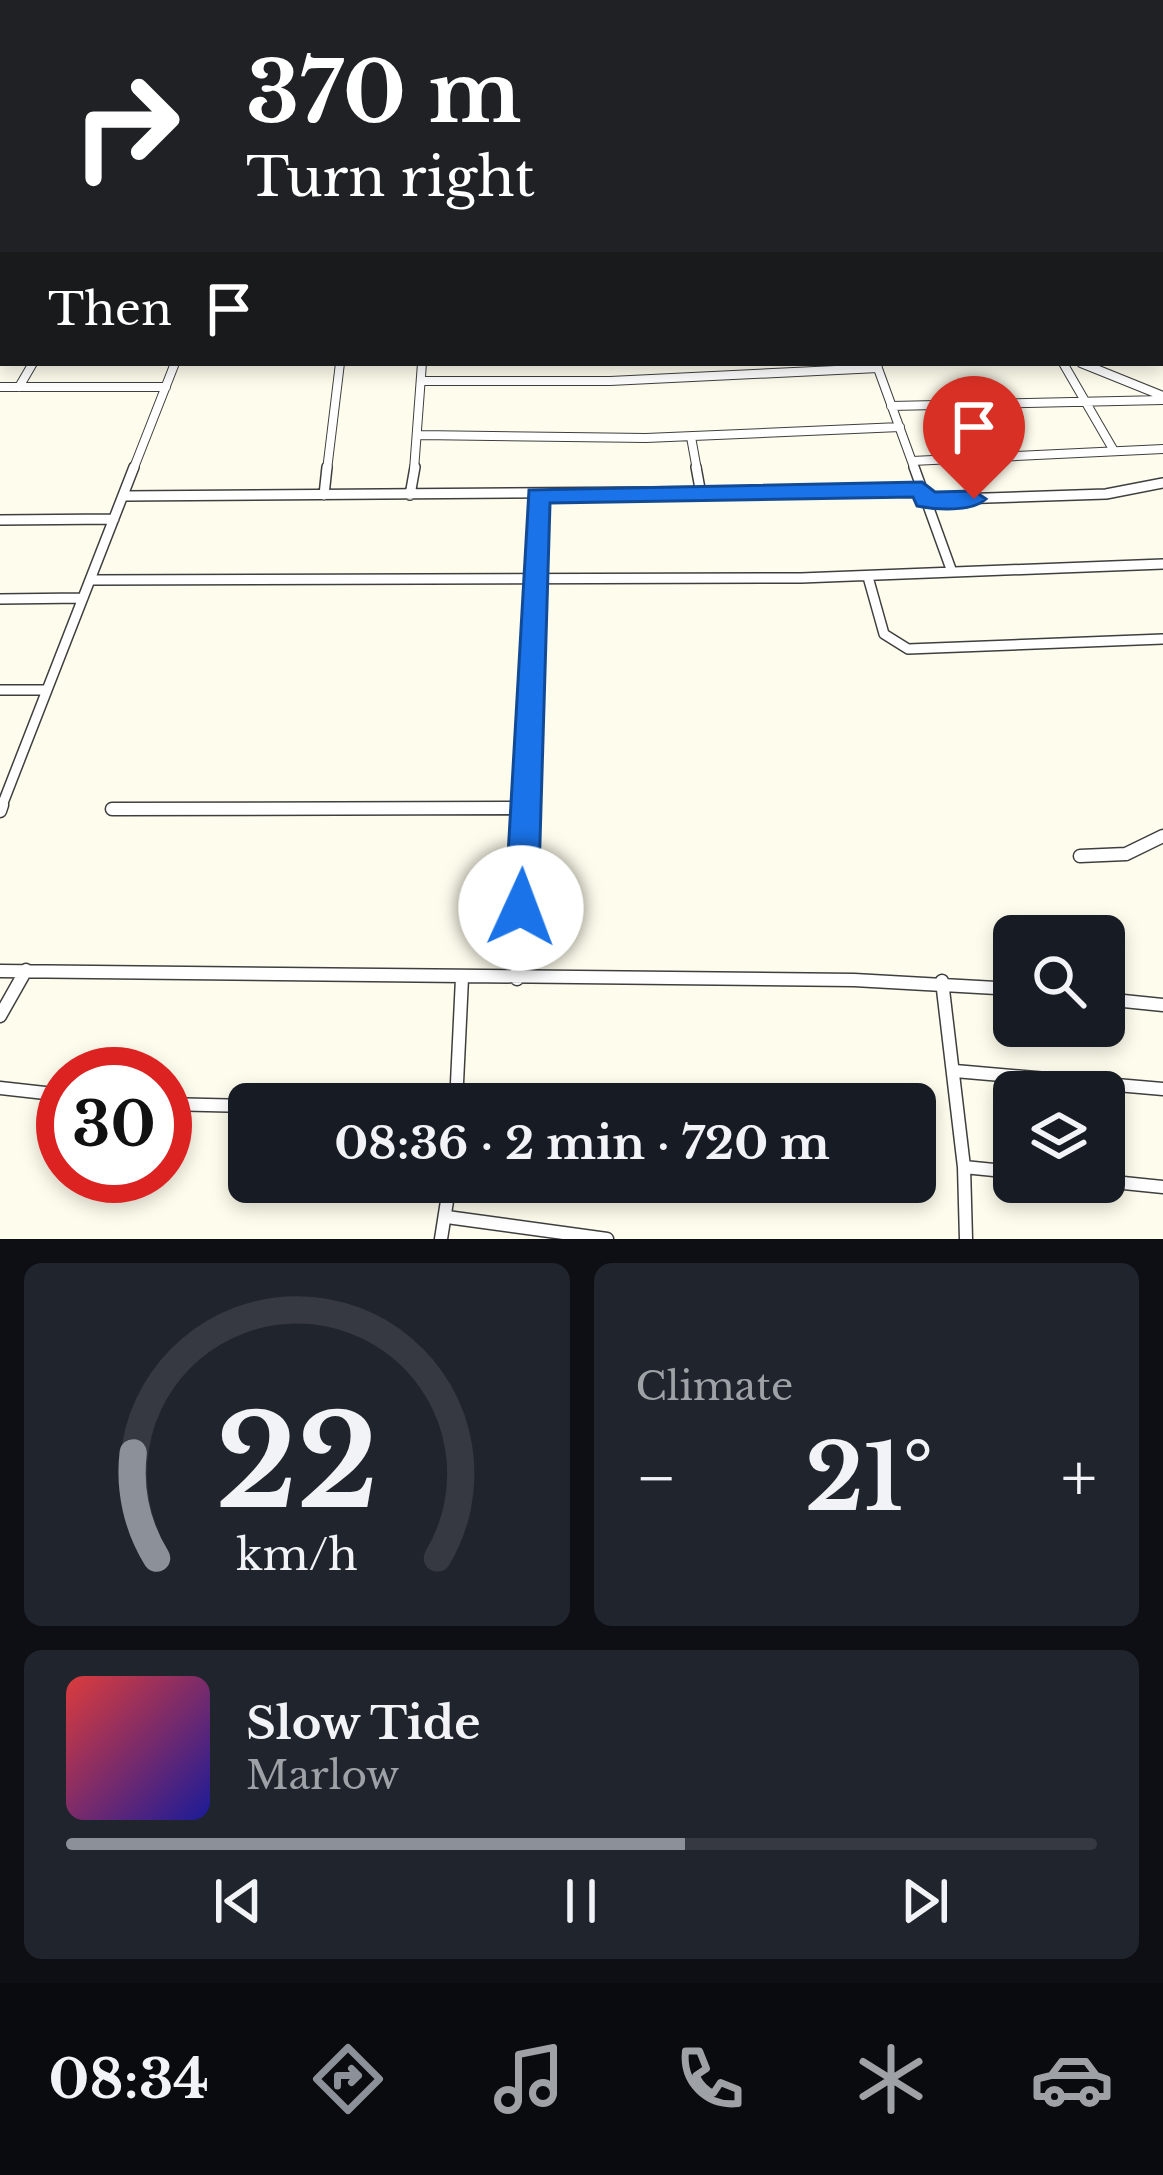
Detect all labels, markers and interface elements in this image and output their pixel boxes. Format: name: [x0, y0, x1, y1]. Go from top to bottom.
text: 370 m: [246, 41, 522, 145]
icon: right: [48, 48, 204, 204]
text: Turn right: [246, 144, 535, 211]
icon: arrive: [196, 276, 262, 342]
text: Then: [48, 281, 172, 337]
pin: [923, 376, 1025, 499]
icon: arrive: [941, 394, 1007, 460]
position arrow: [458, 845, 584, 971]
map controls: [993, 915, 1125, 1203]
button: search: [993, 915, 1125, 1047]
speed limit sign: 30: [36, 1047, 192, 1203]
button: layers: [993, 1071, 1125, 1203]
text: 08:36 · 2 min · 720 m: [334, 1115, 830, 1171]
text: Climate: [636, 1362, 793, 1411]
text: 22: [215, 1386, 378, 1541]
text: 21°: [805, 1423, 933, 1534]
text: −: [636, 1437, 677, 1519]
text: +: [1061, 1437, 1097, 1519]
text: km/h: [236, 1527, 358, 1581]
text: Slow Tide: [246, 1695, 481, 1751]
text: Marlow: [246, 1751, 399, 1800]
icon: previous: [205, 1868, 271, 1934]
icon: pause: [548, 1868, 614, 1934]
icon: next: [892, 1868, 958, 1934]
icon: directions: [306, 2037, 390, 2121]
icon: music: [487, 2037, 571, 2121]
icon: phone: [668, 2037, 752, 2121]
icon: climate: [849, 2037, 933, 2121]
icon: car: [1030, 2037, 1114, 2121]
text: 08:34: [49, 2046, 209, 2113]

